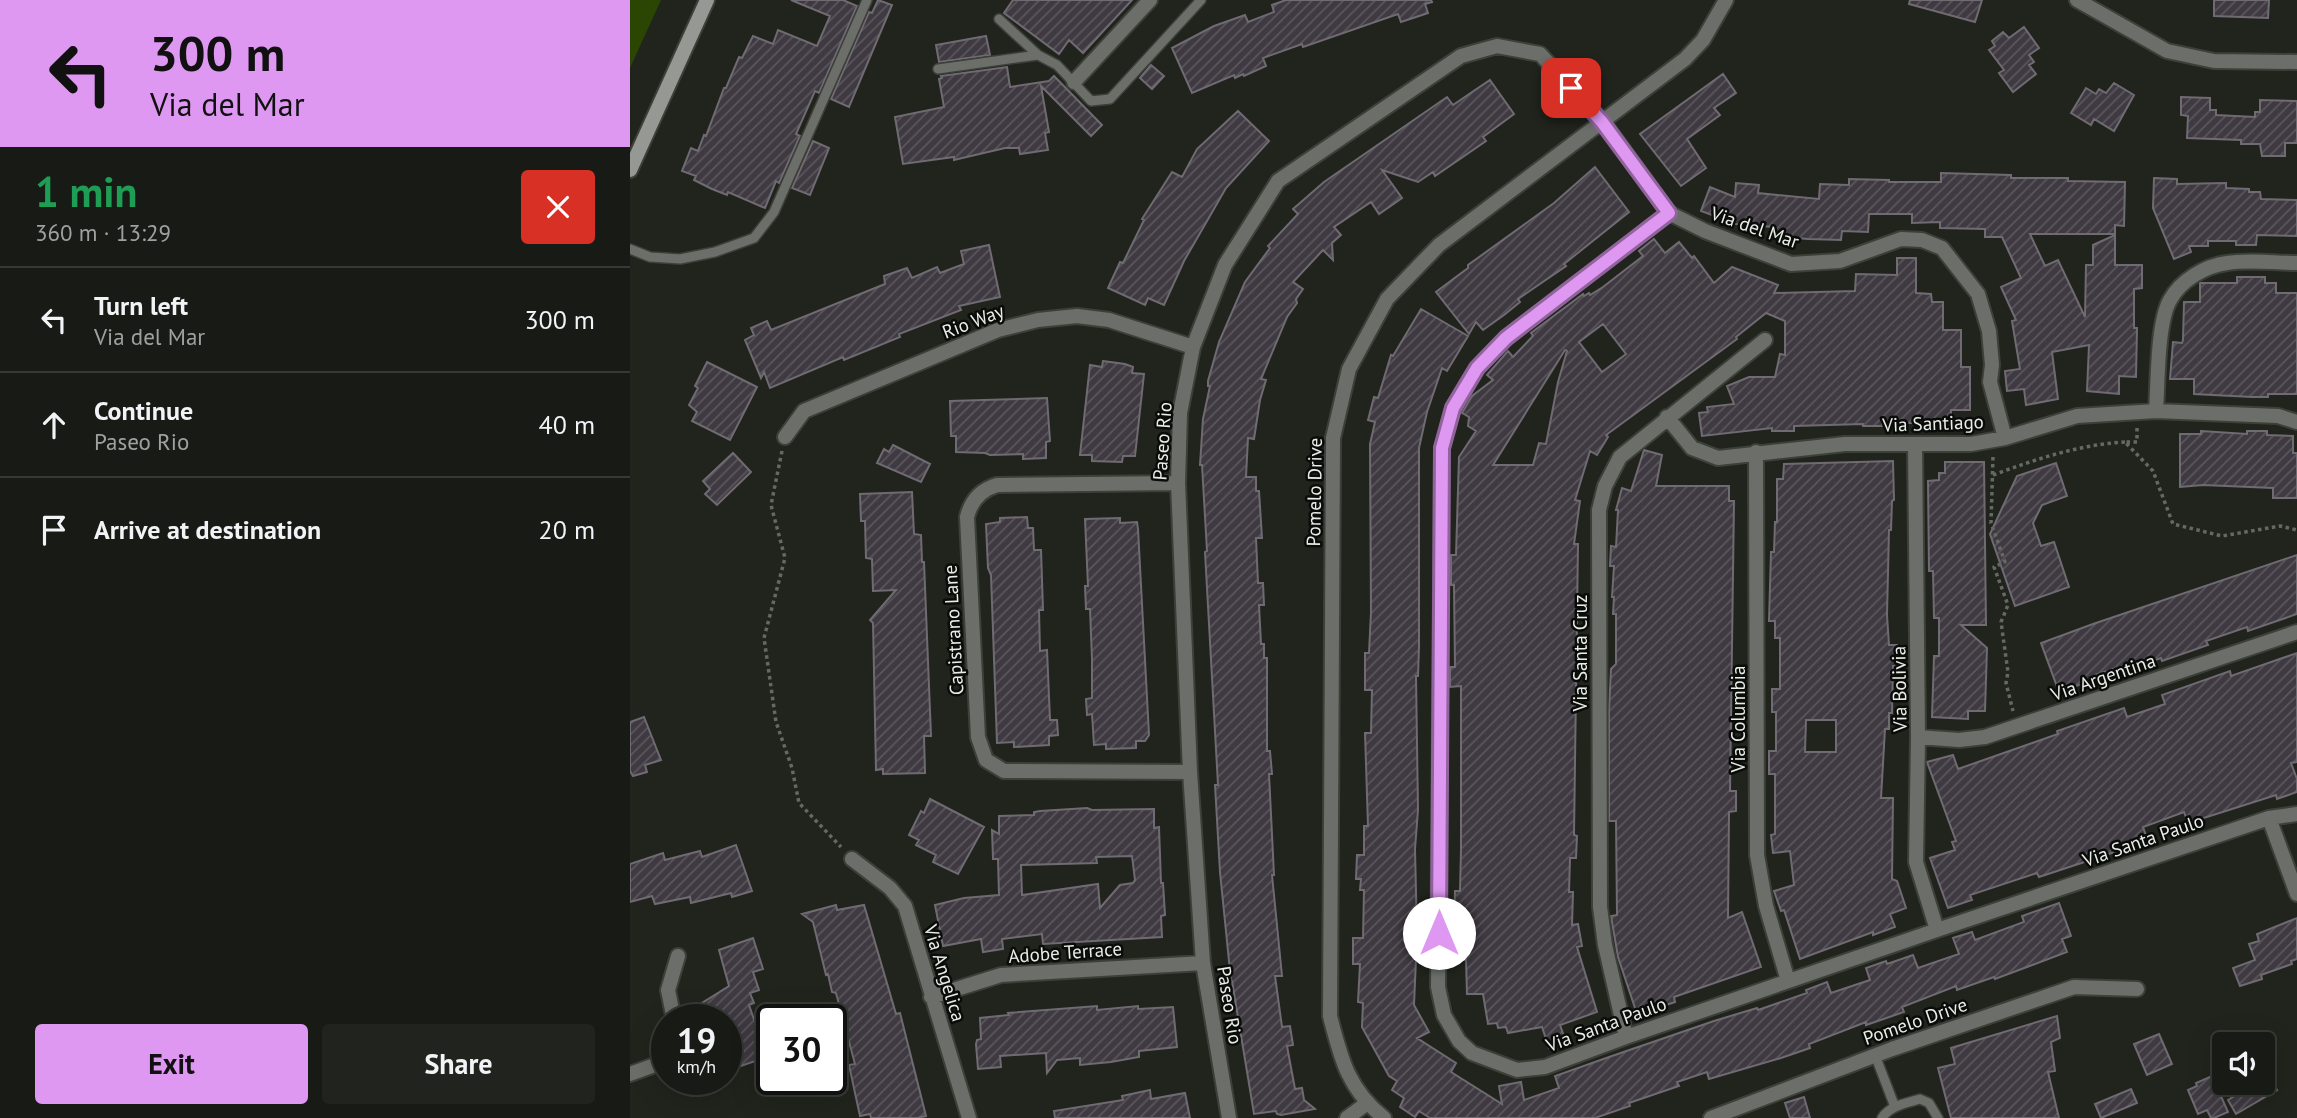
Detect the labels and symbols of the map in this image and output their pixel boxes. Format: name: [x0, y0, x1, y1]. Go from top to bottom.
pin: [1541, 58, 1601, 118]
street label: Via del Mar: [1707, 200, 1803, 253]
street label: Rio Way: [939, 298, 1008, 344]
street label: Paseo Rio: [1147, 401, 1177, 481]
street label: Via Santiago: [1881, 409, 1984, 437]
street label: Pomelo Drive: [1301, 438, 1327, 546]
street label: Capistrano Lane: [938, 564, 968, 696]
street label: Via Santa Cruz: [1568, 595, 1592, 712]
street label: Via Bolivia: [1886, 646, 1912, 733]
street label: Via Argentina: [2047, 648, 2158, 706]
street label: Via Columbia: [1726, 666, 1750, 773]
street label: Via Santa Paulo: [2078, 808, 2207, 872]
position arrow: [1402, 896, 1476, 970]
street label: Via Angelica: [919, 921, 971, 1024]
street label: Adobe Terrace: [1007, 936, 1123, 968]
street label: Paseo Rio: [1212, 964, 1248, 1046]
street label: Via Santa Paulo: [1541, 991, 1670, 1057]
street label: Pomelo Drive: [1860, 992, 1970, 1050]
speed limit sign: 30: [756, 1004, 847, 1095]

